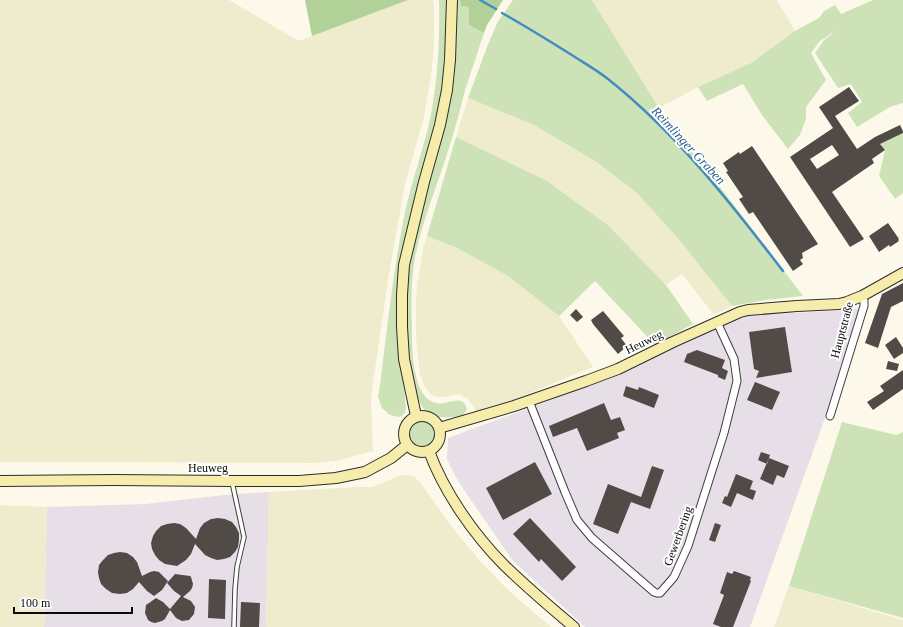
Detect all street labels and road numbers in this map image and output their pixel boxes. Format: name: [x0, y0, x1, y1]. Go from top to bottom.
street label: Hauptstraße: [828, 300, 856, 360]
street label: Heuweg: [623, 327, 665, 357]
street label: Heuweg: [188, 461, 228, 475]
street label: Gewerbering: [661, 504, 695, 568]

